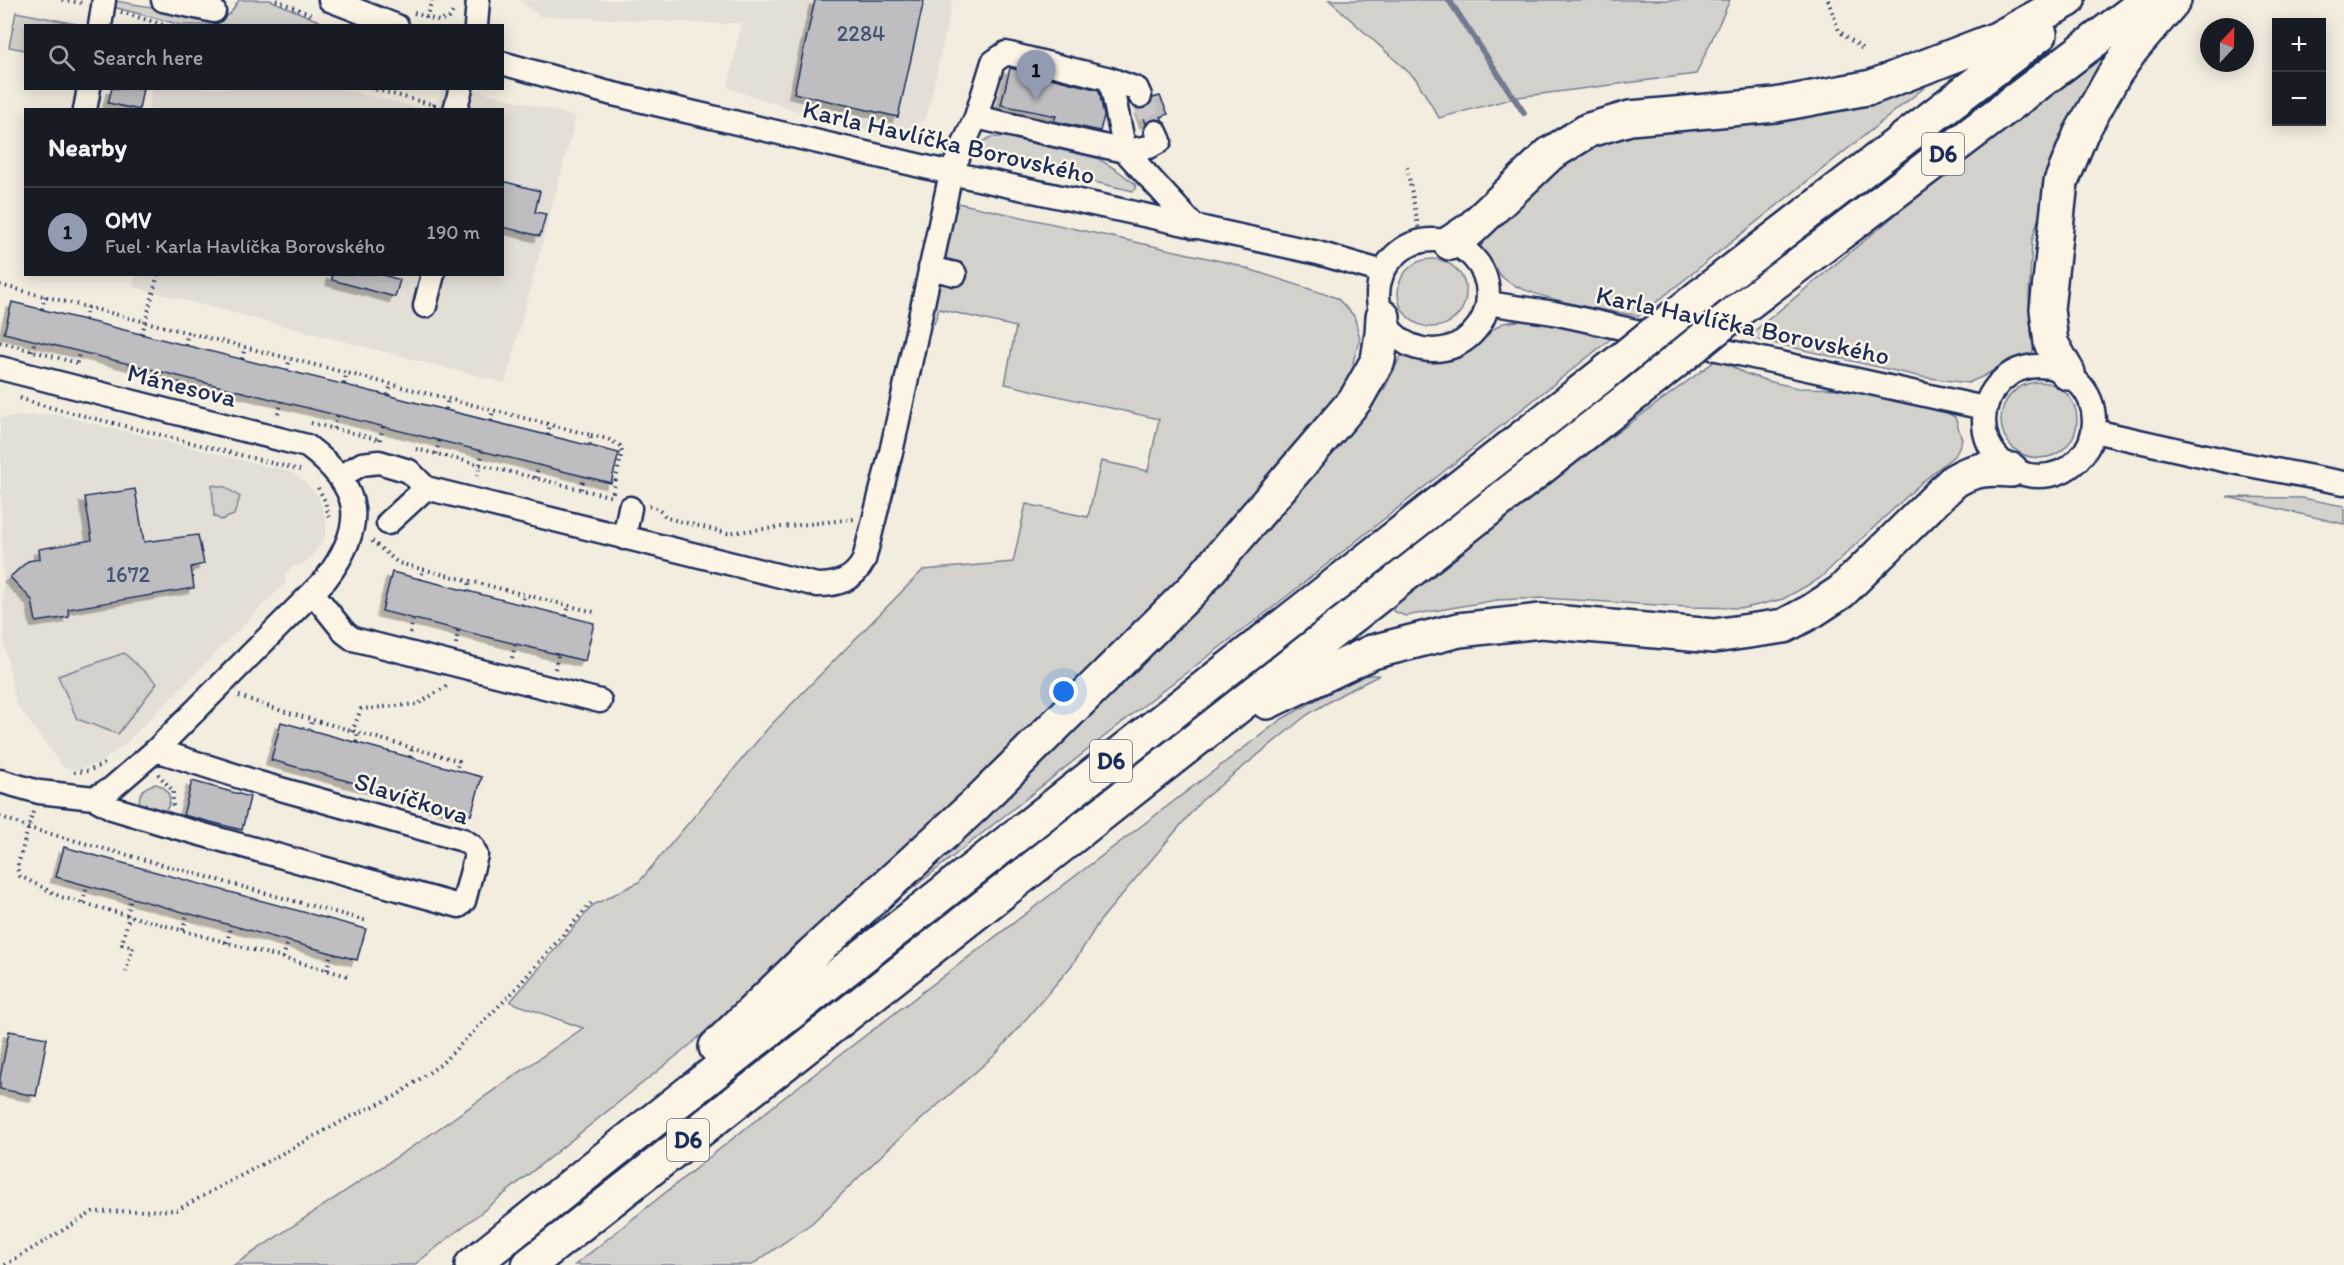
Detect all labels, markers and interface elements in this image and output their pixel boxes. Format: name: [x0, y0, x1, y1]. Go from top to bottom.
north arrow: [2200, 18, 2254, 72]
map controls: [2272, 18, 2326, 126]
button: +: [2272, 18, 2326, 72]
house number: 2284: [837, 20, 885, 47]
search box: [24, 24, 504, 90]
icon: search: [45, 41, 78, 74]
text: Search here: [93, 44, 203, 71]
pin: 1: [1016, 51, 1056, 100]
button: −: [2272, 72, 2326, 126]
street label: Karla Havlíčka Borovského: [800, 93, 1098, 191]
text: Nearby: [48, 131, 127, 163]
road number: D6: [1922, 133, 1964, 175]
text: OMV: [105, 207, 151, 234]
text: 1: [63, 220, 72, 244]
text: 190 m: [427, 220, 480, 244]
text: Fuel · Karla Havlíčka Borovského: [105, 234, 385, 258]
street label: Karla Havlíčka Borovského: [1593, 278, 1893, 372]
street label: Mánesova: [124, 356, 240, 414]
house number: 1672: [106, 561, 151, 588]
your location: [1049, 677, 1078, 706]
road number: D6: [1090, 740, 1132, 782]
street label: Slavíčkova: [351, 764, 474, 832]
road number: D6: [667, 1119, 709, 1161]

